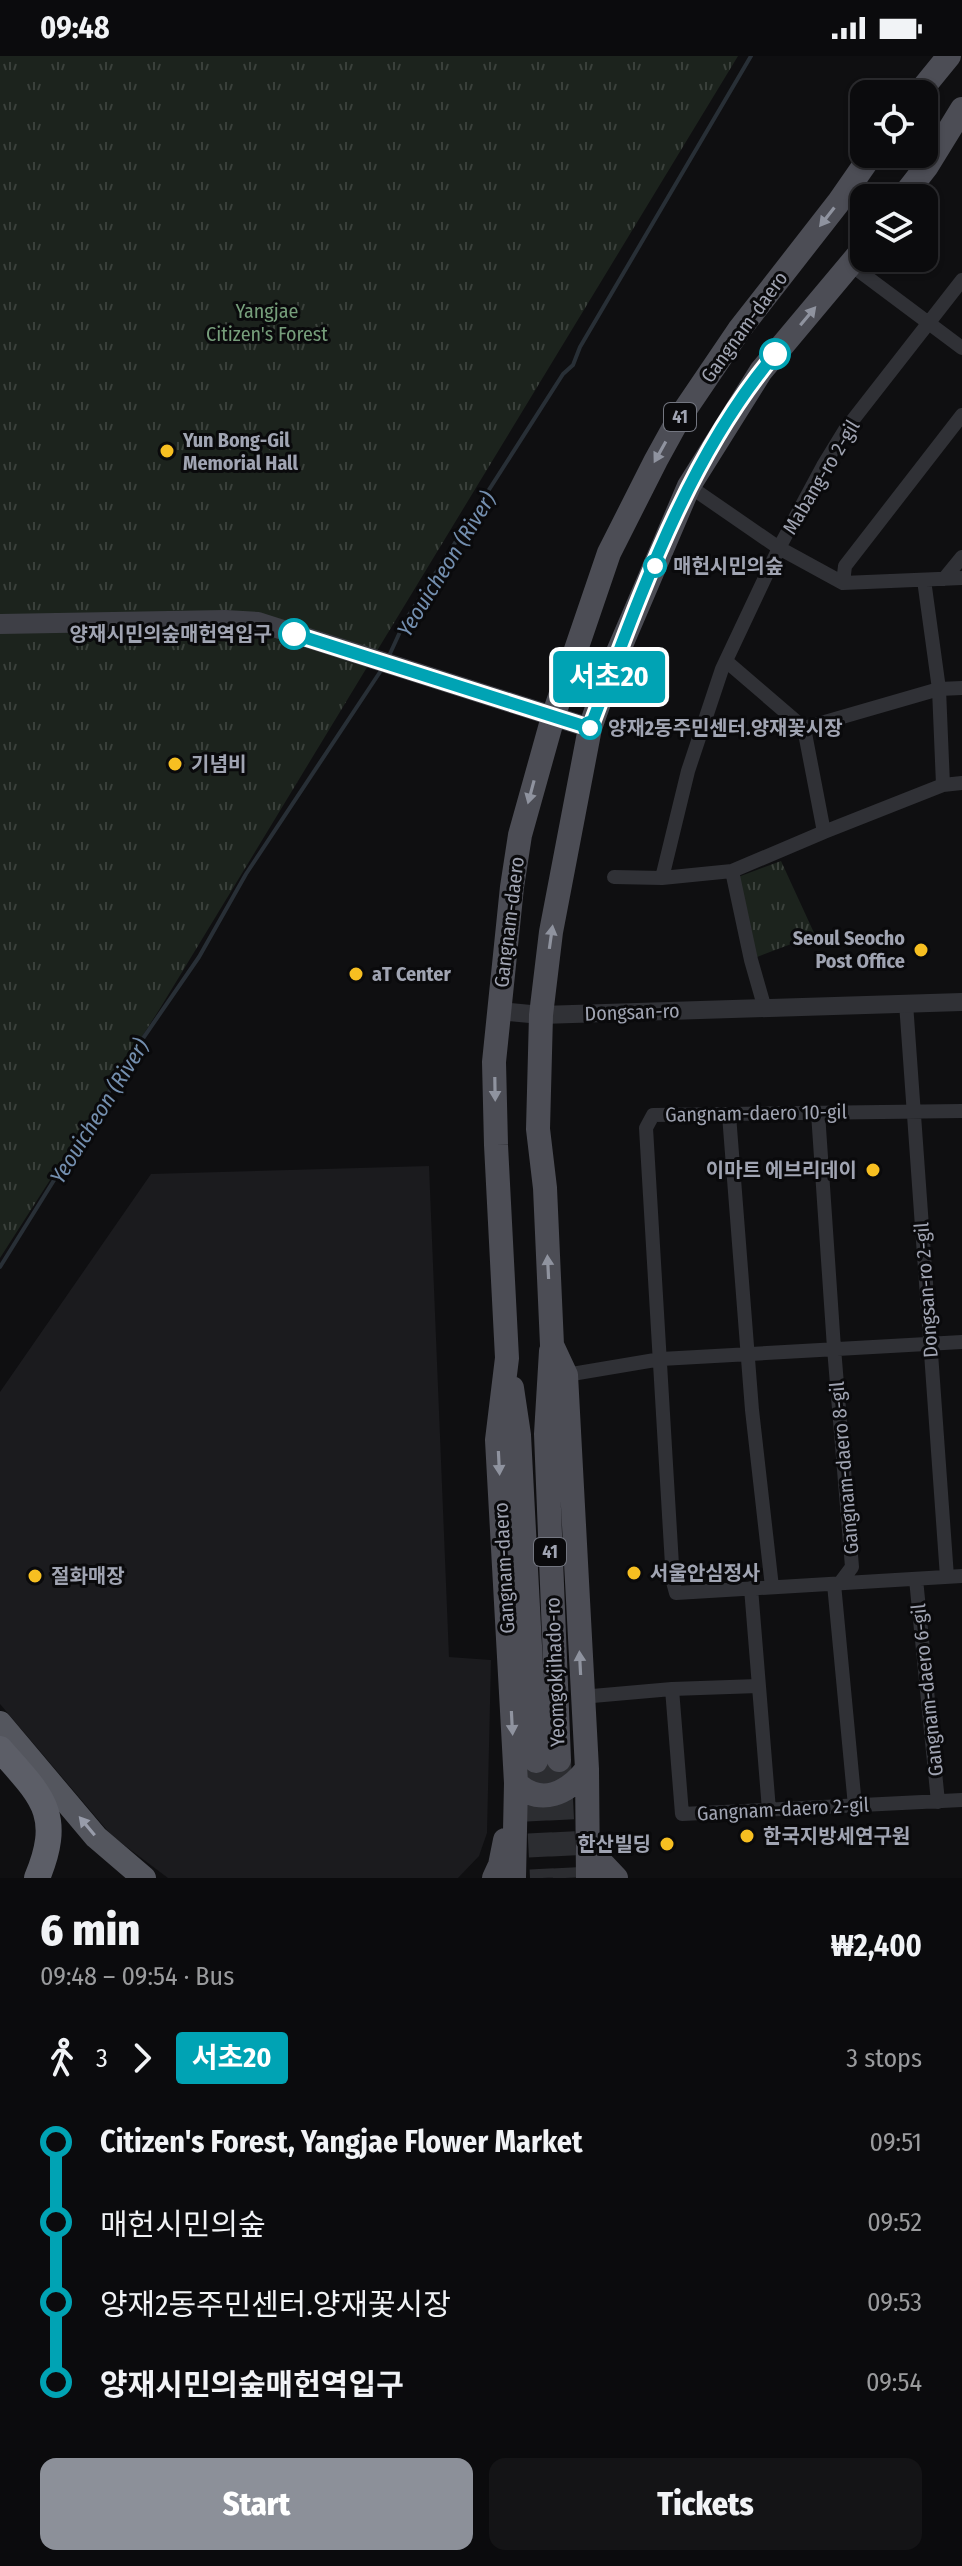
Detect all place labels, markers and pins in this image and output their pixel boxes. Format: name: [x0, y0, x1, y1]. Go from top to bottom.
unlabelled marker: [760, 339, 790, 369]
place label: Yun Bong-Gil Memorial Hall: [182, 428, 299, 475]
marker: Yun Bong-Gil Memorial Hall: [158, 442, 176, 460]
place label: 매헌시민의숲: [673, 554, 783, 578]
marker: 매헌시민의숲: [644, 555, 666, 577]
marker: 양재시민의숲매헌역입구: [279, 619, 309, 649]
place label: 양재시민의숲매헌역입구: [70, 622, 272, 646]
place label: 양재2동주민센터.양재꽃시장: [608, 716, 843, 740]
marker: 양재2동주민센터.양재꽃시장: [579, 717, 601, 739]
place label: 기념비: [191, 752, 246, 776]
marker: 기념비: [166, 755, 184, 773]
place label: Seoul Seocho Post Office: [793, 926, 905, 973]
marker: Seoul Seocho Post Office: [912, 941, 930, 959]
place label: aT Center: [372, 962, 451, 986]
marker: aT Center: [347, 965, 365, 983]
place label: 이마트 에브리데이: [706, 1158, 857, 1182]
marker: 이마트 에브리데이: [864, 1161, 882, 1179]
place label: 서울안심정사: [650, 1561, 760, 1585]
place label: 절화매장: [51, 1564, 125, 1588]
marker: 서울안심정사: [625, 1564, 643, 1582]
marker: 절화매장: [26, 1567, 44, 1585]
place label: 한국지방세연구원: [763, 1824, 910, 1848]
marker: 한국지방세연구원: [738, 1827, 756, 1845]
place label: 한산빌딩: [577, 1832, 651, 1856]
marker: 한산빌딩: [658, 1835, 676, 1853]

